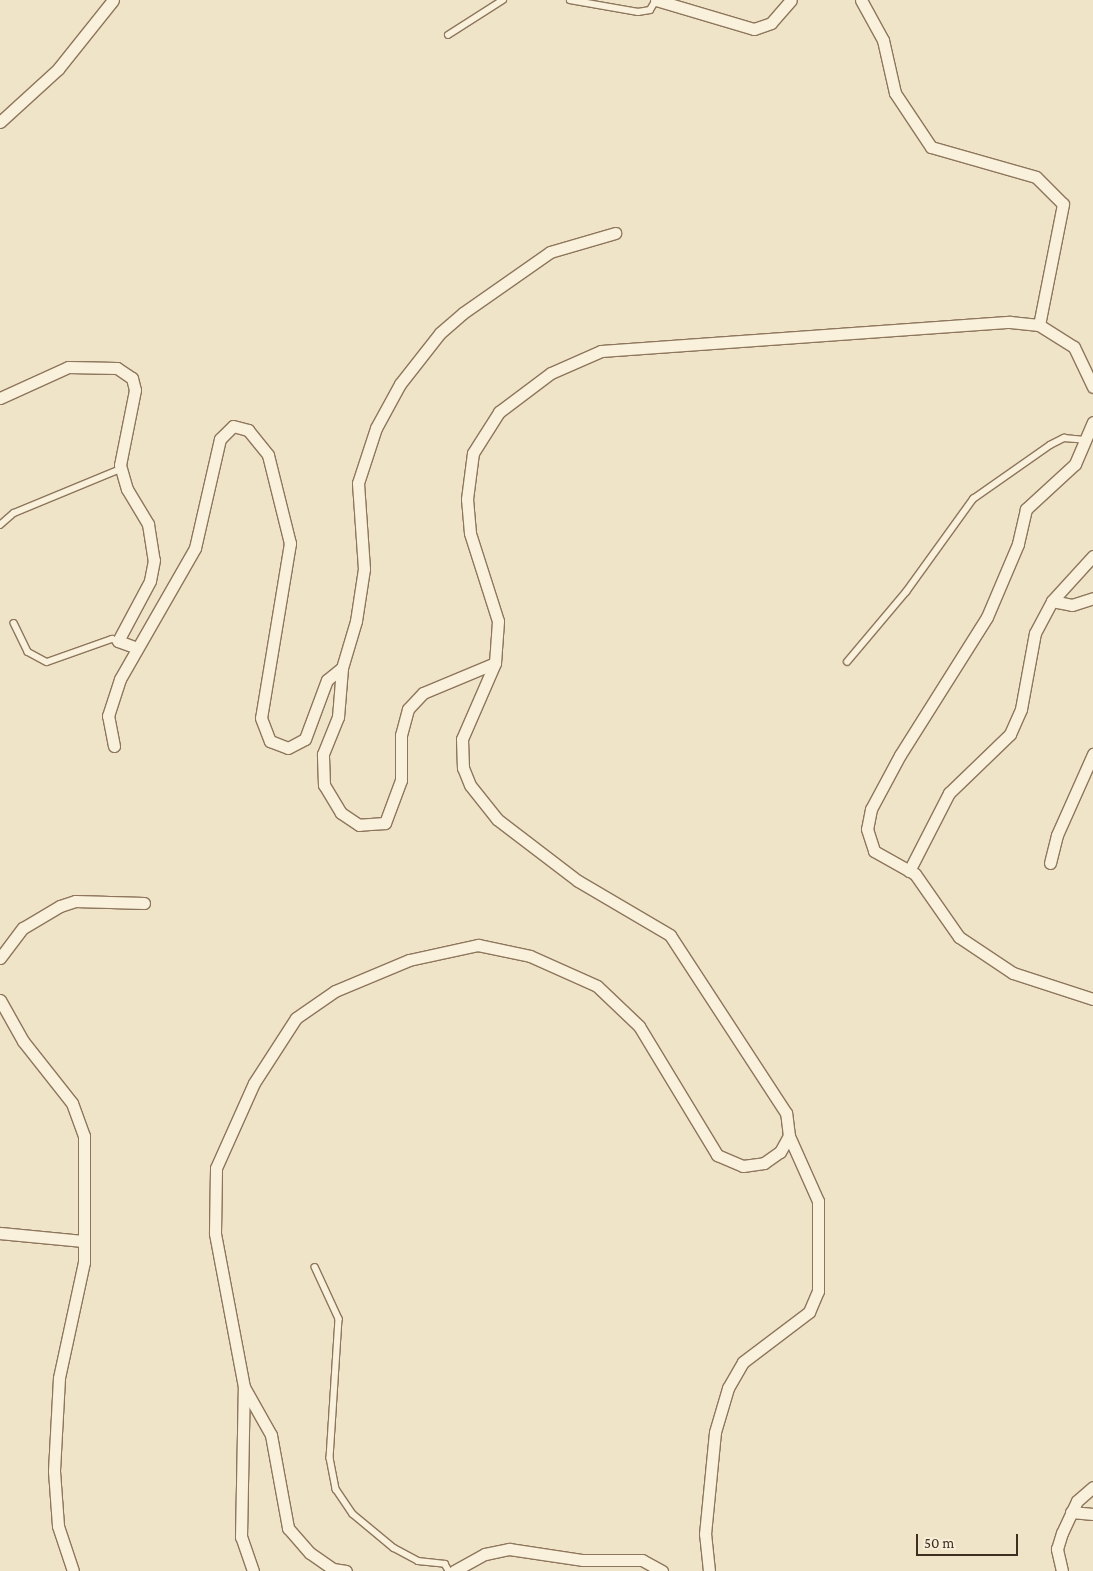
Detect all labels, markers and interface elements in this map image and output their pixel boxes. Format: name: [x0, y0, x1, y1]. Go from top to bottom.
scale bar: [918, 1524, 1020, 1556]
text: 50 m: [924, 1535, 954, 1551]

